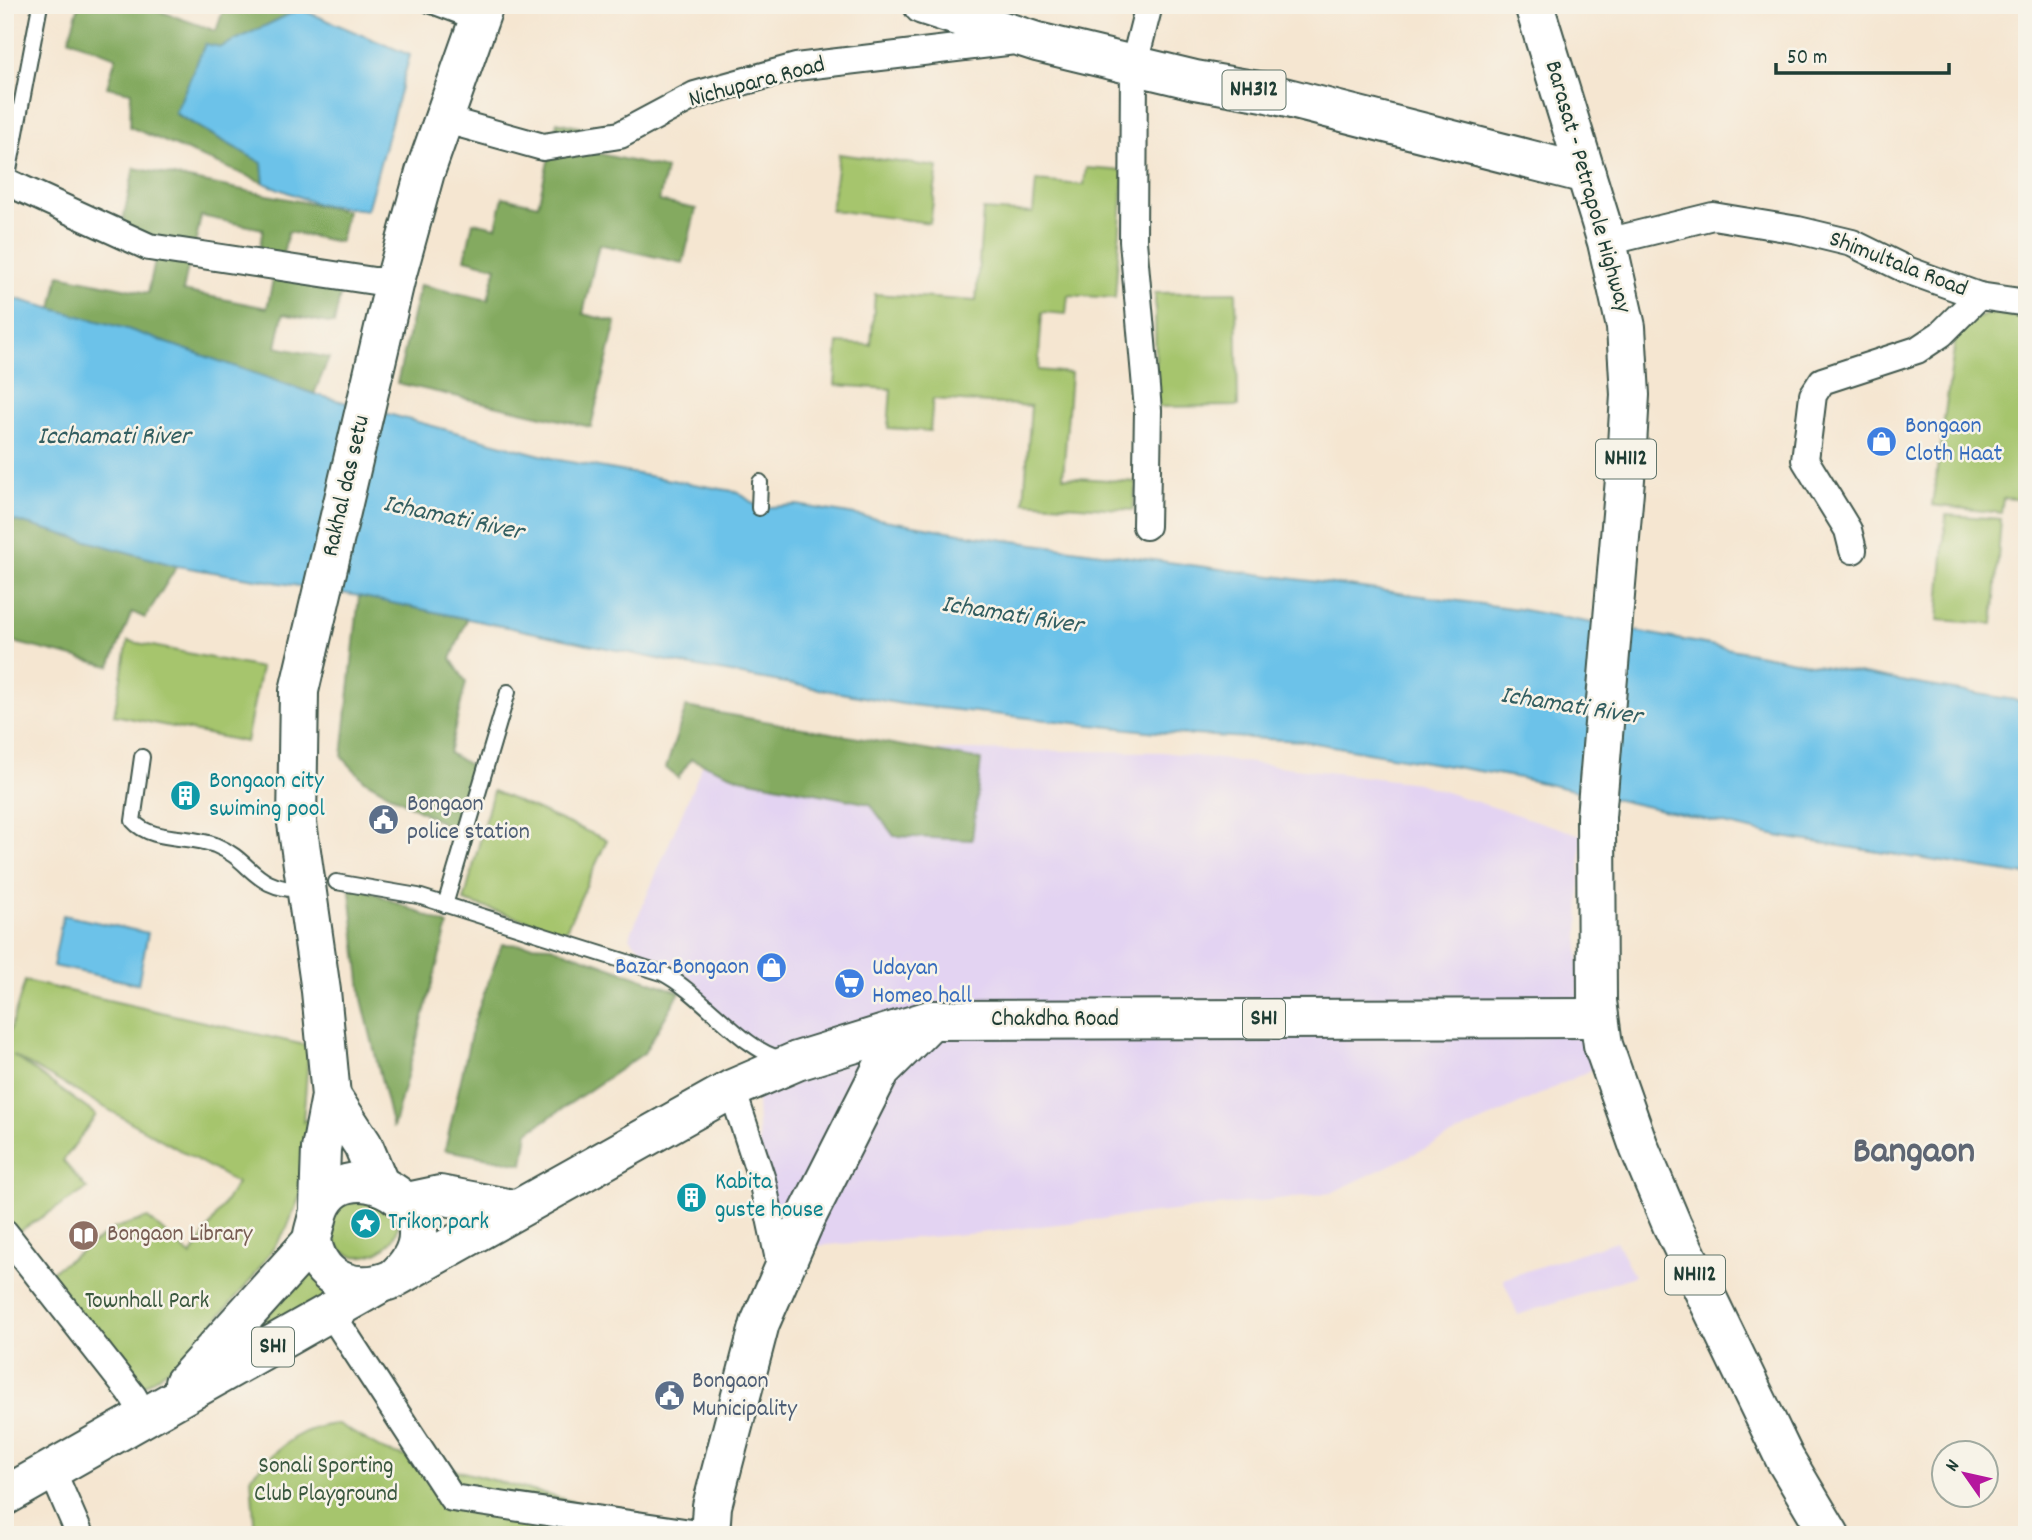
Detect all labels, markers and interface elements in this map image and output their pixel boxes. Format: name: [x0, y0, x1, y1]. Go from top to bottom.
scale bar: [1776, 32, 1950, 76]
text: 50 m: [1787, 44, 1827, 74]
street label: Nichupara Road: [685, 48, 829, 118]
street label: Barasat - Petrapole Highway: [1535, 57, 1640, 318]
road number: NH312: [1222, 71, 1286, 110]
street label: Shimultala Road: [1824, 223, 1972, 307]
place label: Bongaon Cloth Haat: [1905, 410, 2002, 472]
street label: Rakhal das setu: [314, 412, 380, 560]
water label: Icchamati River: [38, 419, 194, 456]
shop icon: Bongaon Cloth Haat: [1865, 424, 1899, 458]
road number: NH112: [1596, 440, 1656, 478]
water label: Ichamati River: [380, 486, 530, 553]
water label: Ichamati River: [939, 587, 1088, 646]
water label: Ichamati River: [1498, 678, 1647, 737]
place label: Bongaon city swiming pool: [209, 765, 325, 827]
building icon: Bongaon city swiming pool: [169, 779, 203, 813]
place label: Bongaon police station: [407, 788, 530, 850]
public building icon: Bongaon police station: [367, 802, 401, 836]
place label: Bazar Bongaon: [615, 951, 749, 985]
shop icon: Bazar Bongaon: [755, 951, 789, 985]
place label: Udayan Homeo hall: [872, 952, 972, 1014]
supermarket icon: Udayan Homeo hall: [832, 966, 866, 1000]
road number: SH1: [1243, 1000, 1285, 1038]
street label: Chakdha Road: [991, 1003, 1119, 1037]
district label: Bangaon: [1853, 1126, 1975, 1181]
place label: Kabita guste house: [715, 1166, 824, 1228]
building icon: Kabita guste house: [675, 1180, 709, 1214]
place icon: Trikon park: [348, 1206, 382, 1240]
place label: Trikon park: [388, 1206, 489, 1240]
library icon: Bongaon Library: [67, 1218, 101, 1252]
place label: Bongaon Library: [107, 1218, 254, 1252]
road number: NH112: [1665, 1256, 1725, 1294]
park label: Townhall Park: [85, 1285, 209, 1319]
road number: SH1: [252, 1328, 294, 1366]
place label: Bongaon Municipality: [692, 1365, 798, 1427]
public building icon: Bongaon Municipality: [652, 1379, 686, 1413]
north arrow: [1930, 1438, 2000, 1508]
park label: Sonali Sporting Club Playground: [254, 1450, 398, 1512]
text: N: [1940, 1455, 1968, 1478]

